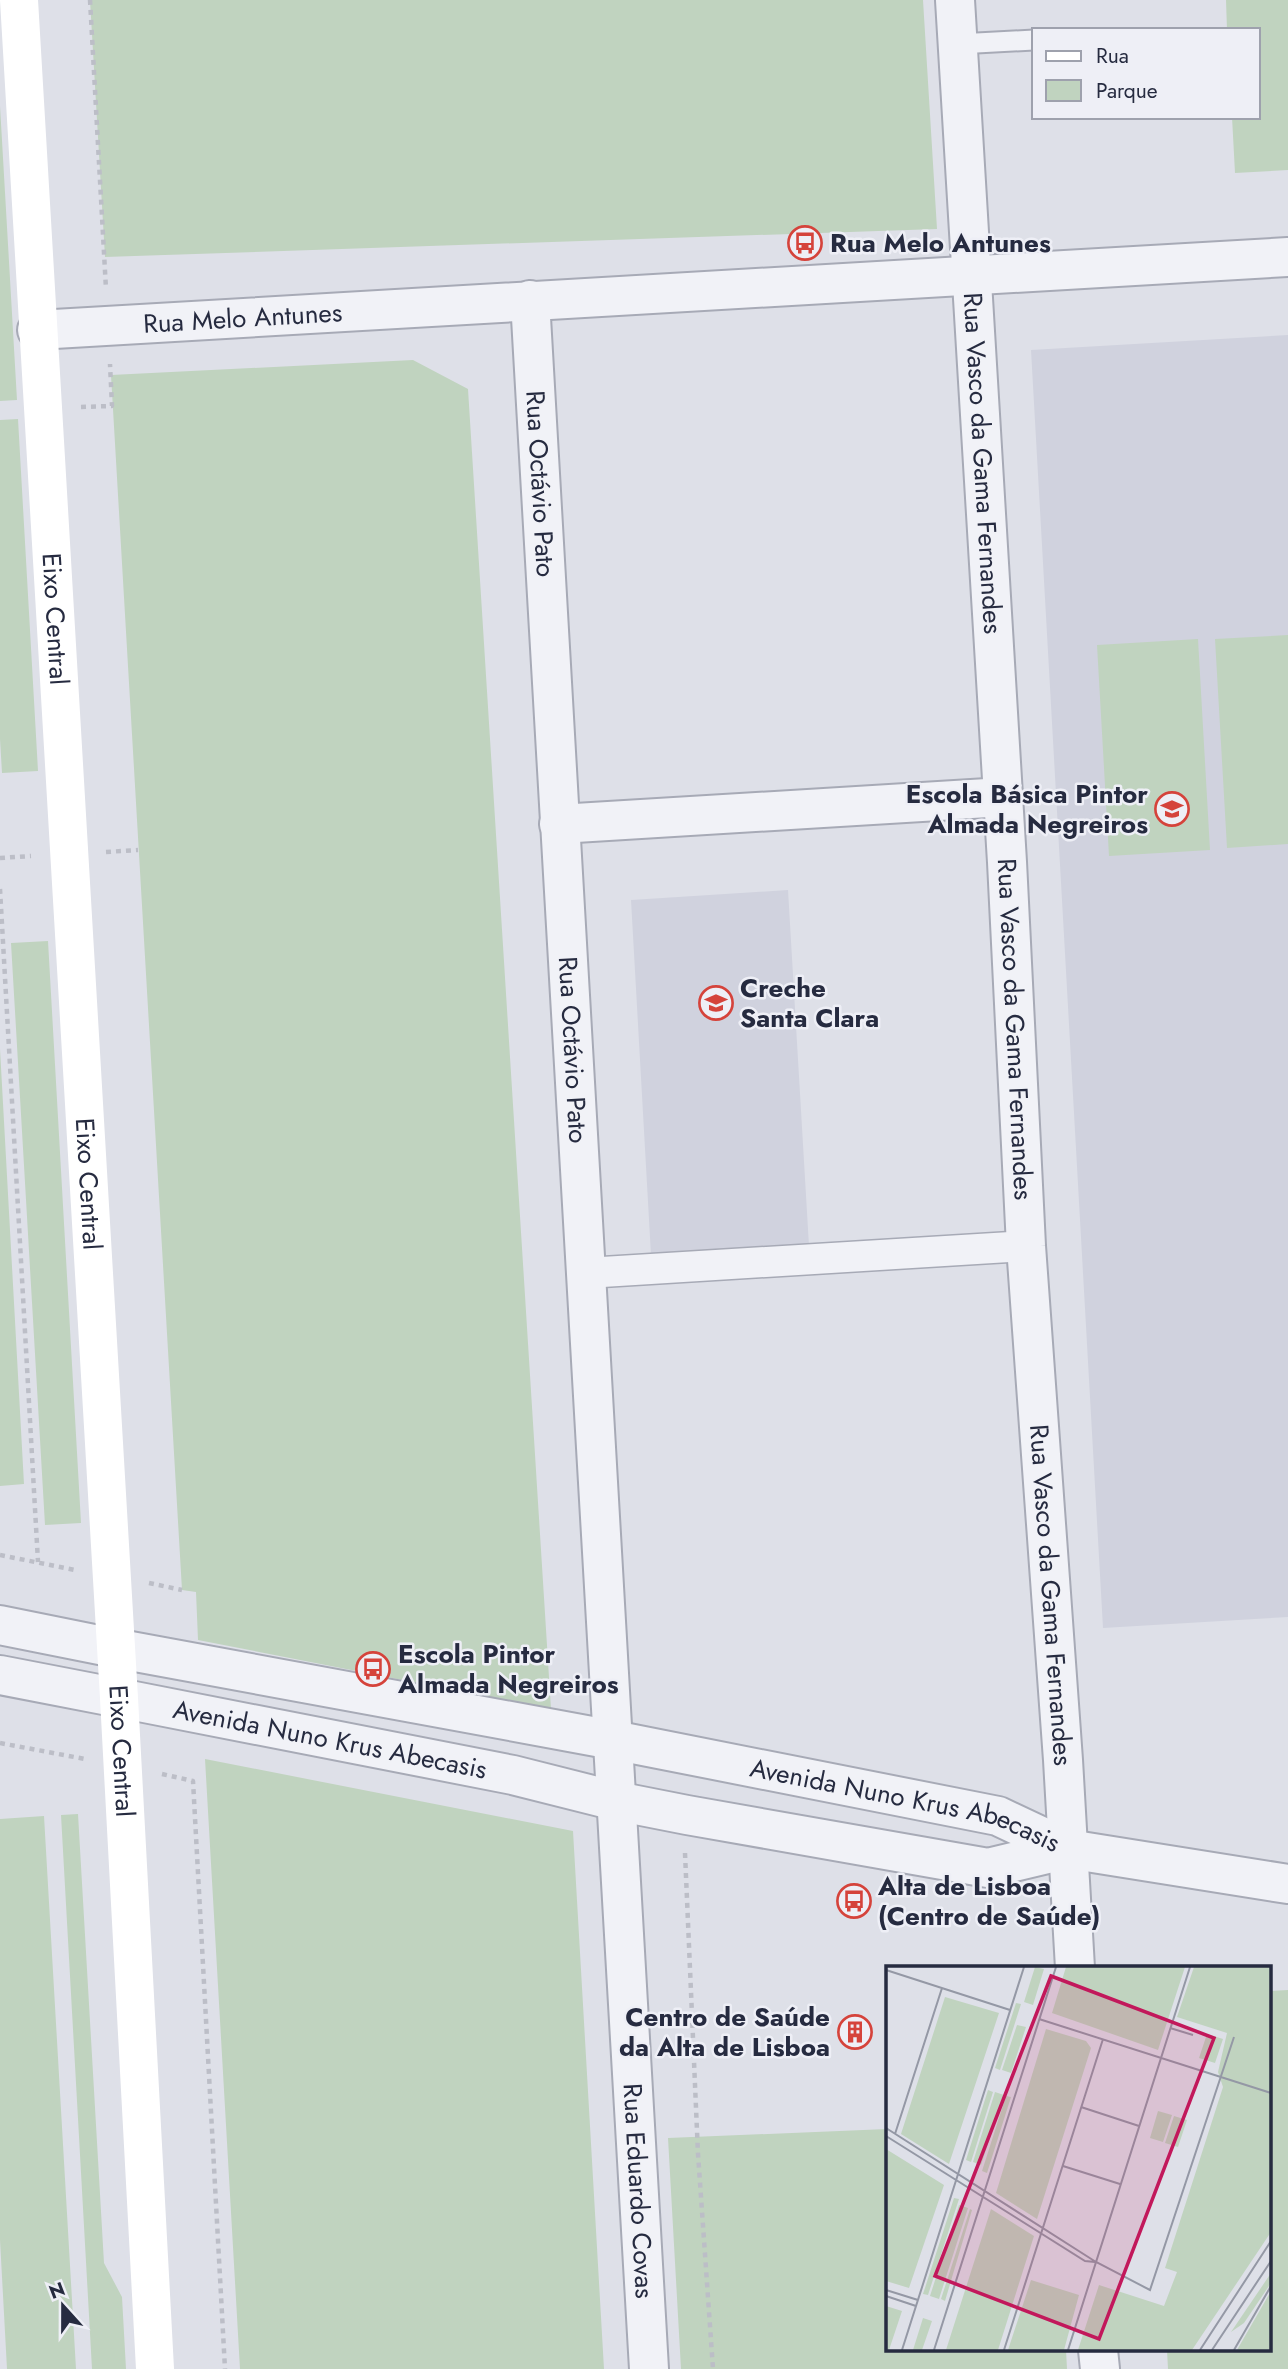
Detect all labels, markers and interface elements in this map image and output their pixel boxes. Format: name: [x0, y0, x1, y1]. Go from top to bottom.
legend: [1032, 28, 1260, 119]
text: Rua: [1096, 41, 1129, 71]
text: Parque: [1096, 76, 1158, 106]
bus stop icon: Rua Melo Antunes: [786, 224, 824, 262]
place label: Rua Melo Antunes: [830, 224, 1051, 262]
street label: Rua Vasco da Gama Fernandes: [954, 291, 1012, 635]
street label: Rua Melo Antunes: [142, 293, 343, 343]
street label: Rua Octávio Pato: [516, 389, 565, 578]
street label: Eixo Central: [33, 552, 78, 686]
place label: Escola Básica Pintor Almada Negreiros: [906, 775, 1148, 843]
school or university icon: Escola Básica Pintor Almada Negreiros: [1153, 790, 1191, 828]
street label: Rua Vasco da Gama Fernandes: [988, 857, 1043, 1201]
street label: Rua Octávio Pato: [549, 955, 597, 1144]
place label: Creche Santa Clara: [740, 969, 879, 1037]
school or university icon: Creche Santa Clara: [697, 984, 735, 1022]
street label: Eixo Central: [66, 1117, 112, 1251]
street label: Rua Vasco da Gama Fernandes: [1020, 1423, 1082, 1767]
place label: Escola Pintor Almada Negreiros: [397, 1635, 619, 1703]
bus stop icon: Escola Pintor Almada Negreiros: [354, 1650, 392, 1688]
street label: Eixo Central: [99, 1684, 144, 1818]
street label: Avenida Nuno Krus Abecasis: [170, 1690, 490, 1788]
street label: Avenida Nuno Krus Abecasis: [747, 1748, 1066, 1862]
place label: Alta de Lisboa (Centro de Saúde): [877, 1867, 1100, 1935]
bus stop icon: Alta de Lisboa (Centro de Saúde): [835, 1882, 873, 1920]
inset map: [886, 1966, 1270, 2352]
place label: Centro de Saúde da Alta de Lisboa: [619, 1998, 830, 2066]
building icon: Centro de Saúde da Alta de Lisboa: [836, 2013, 874, 2051]
street label: Rua Eduardo Covas: [614, 2082, 664, 2300]
north arrow: [28, 2271, 98, 2341]
text: N: [45, 2275, 69, 2306]

